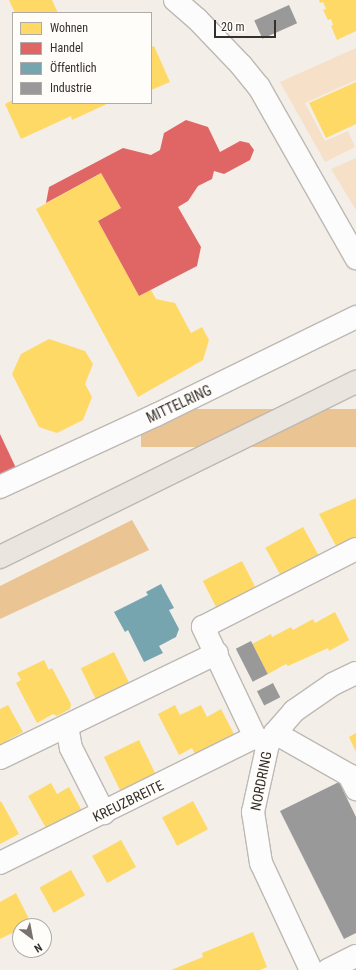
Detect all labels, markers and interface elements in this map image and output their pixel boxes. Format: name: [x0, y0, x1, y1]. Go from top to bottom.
legend: [12, 12, 152, 104]
scale bar: [216, 12, 278, 38]
text: 20 m: [221, 20, 245, 34]
text: Wohnen: [50, 21, 88, 35]
text: Handel: [50, 41, 83, 55]
text: Öffentlich: [50, 61, 97, 75]
text: Industrie: [50, 81, 92, 95]
street label: MITTELRING: [144, 382, 214, 426]
street label: NORDRING: [247, 750, 275, 812]
street label: KREUZBREITE: [90, 777, 166, 825]
north arrow: [12, 918, 52, 958]
text: N: [32, 940, 44, 955]

